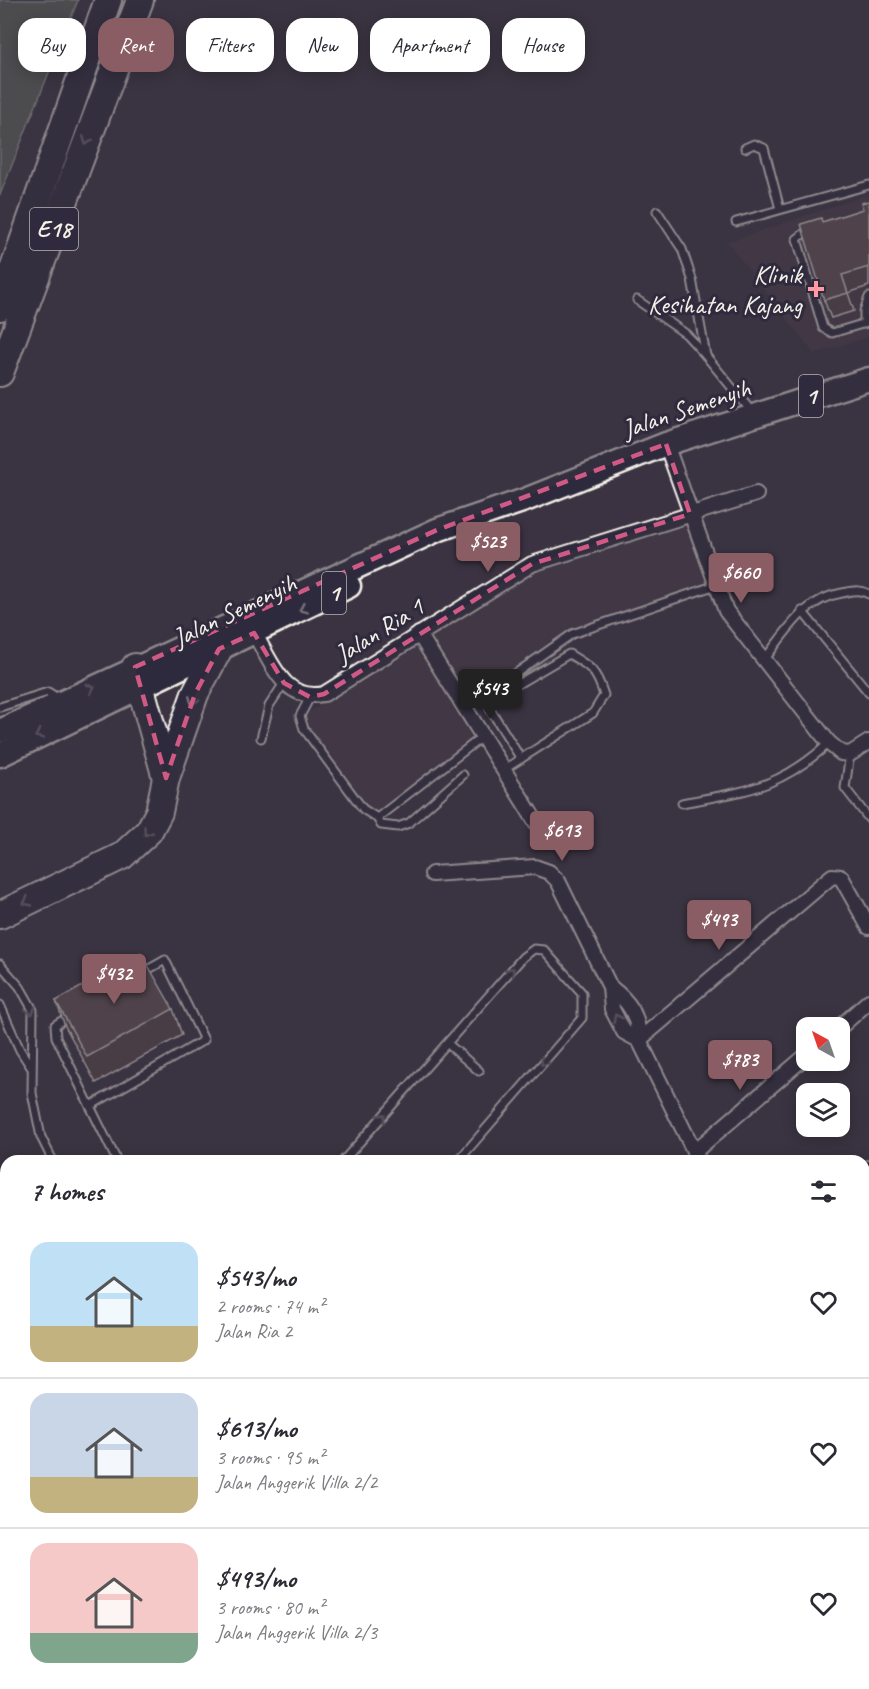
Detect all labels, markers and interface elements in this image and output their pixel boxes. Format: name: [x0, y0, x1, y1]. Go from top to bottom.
chip: Buy: [18, 18, 86, 72]
chip: Rent: [98, 18, 174, 72]
chip: Filters: [186, 18, 274, 72]
chip: New: [286, 18, 358, 72]
chip: Apartment: [370, 18, 490, 72]
chip: House: [502, 18, 585, 72]
one-way arrow: [82, 135, 95, 146]
road number: E18: [30, 208, 78, 250]
place label: Klinik Kesihatan Kajang: [648, 258, 804, 321]
marker: Klinik Kesihatan Kajang: [807, 280, 825, 298]
street label: Jalan Semenyih: [616, 371, 756, 446]
road number: 1: [799, 375, 823, 417]
pin: $523: [452, 522, 524, 573]
text: $523: [470, 529, 506, 554]
pin: $660: [705, 553, 777, 604]
text: $660: [723, 560, 759, 585]
street label: Jalan Semenyih: [165, 566, 302, 655]
road number: 1: [322, 572, 346, 614]
street label: Jalan Ria 1: [327, 590, 431, 672]
one-way arrow: [298, 601, 309, 613]
pin: $543: [454, 669, 526, 720]
text: $543: [472, 676, 508, 701]
one-way arrow: [84, 684, 95, 696]
one-way arrow: [188, 695, 200, 706]
one-way arrow: [35, 728, 46, 740]
pin: $613: [526, 811, 598, 862]
text: $613: [544, 818, 580, 843]
one-way arrow: [143, 825, 154, 836]
one-way arrow: [23, 894, 34, 906]
pin: $493: [683, 900, 755, 951]
text: $493: [701, 907, 737, 932]
pin: $432: [78, 954, 150, 1005]
text: $432: [96, 961, 132, 986]
one-way arrow: [504, 967, 515, 978]
one-way arrow: [24, 1005, 36, 1016]
one-way arrow: [612, 1014, 624, 1025]
north arrow: [796, 1017, 850, 1071]
map controls: [796, 1017, 850, 1137]
pin: $783: [704, 1040, 776, 1091]
text: $783: [722, 1047, 758, 1072]
one-way arrow: [540, 1055, 551, 1066]
button: layers: [796, 1083, 850, 1137]
one-way arrow: [374, 1113, 385, 1124]
text: 7 homes: [30, 1175, 103, 1208]
icon: filters: [807, 1175, 840, 1208]
text: $543/mo: [216, 1261, 296, 1294]
icon: home: [78, 1266, 150, 1338]
icon: heart: [807, 1286, 840, 1319]
text: 2 rooms · 74 m²: [216, 1294, 324, 1319]
text: Jalan Ria 2: [216, 1319, 292, 1344]
text: $613/mo: [216, 1412, 297, 1445]
icon: home: [78, 1417, 150, 1489]
icon: heart: [807, 1437, 840, 1470]
text: 3 rooms · 95 m²: [216, 1445, 324, 1470]
text: Jalan Anggerik Villa 2/2: [216, 1470, 377, 1495]
text: $493/mo: [216, 1562, 296, 1595]
icon: home: [78, 1567, 150, 1639]
icon: heart: [807, 1587, 840, 1620]
text: 3 rooms · 80 m²: [216, 1595, 324, 1620]
text: Jalan Anggerik Villa 2/3: [216, 1620, 377, 1645]

